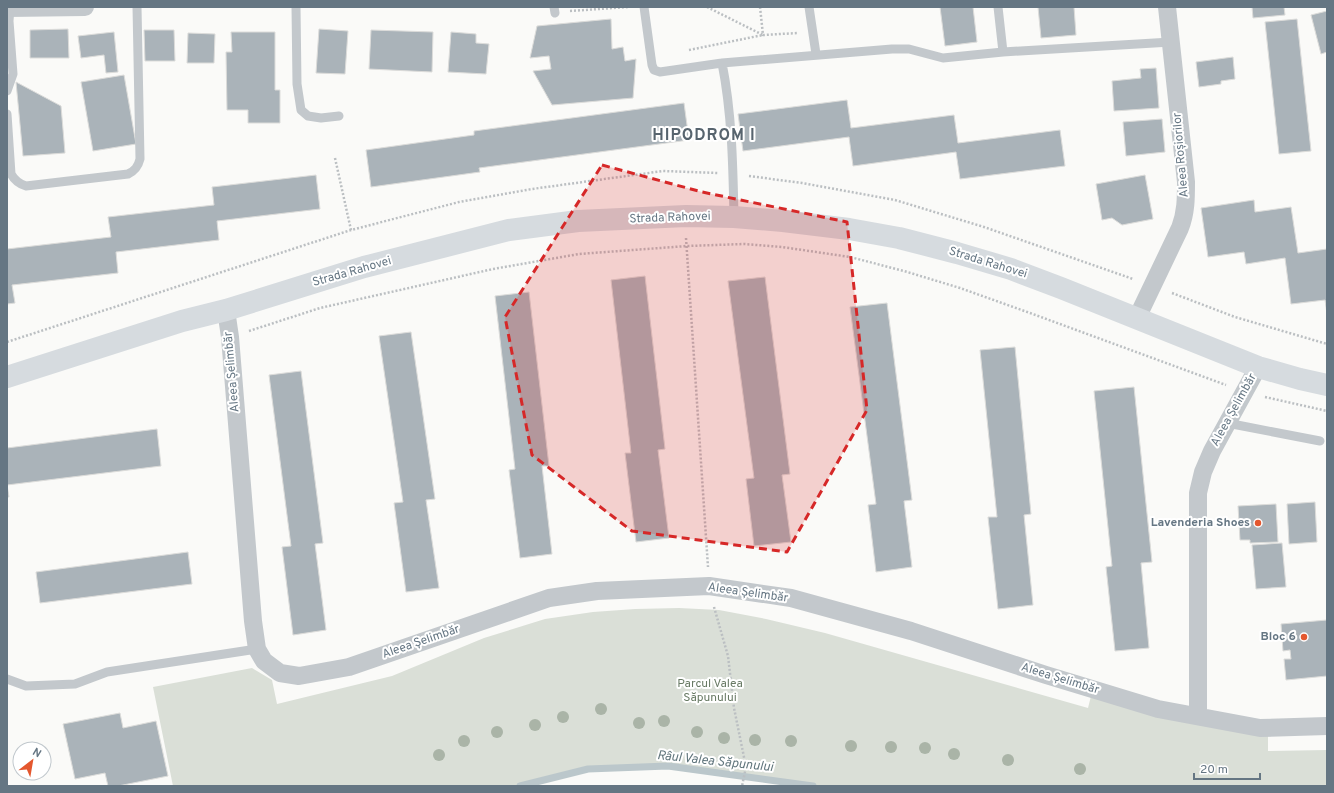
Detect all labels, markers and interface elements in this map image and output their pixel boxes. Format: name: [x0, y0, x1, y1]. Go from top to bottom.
street label: Aleea Roșiorilor: [1169, 112, 1193, 198]
district label: HIPODROM I: [652, 126, 756, 146]
street label: Strada Rahovei: [629, 209, 711, 227]
street label: Strada Rahovei: [947, 243, 1029, 283]
street label: Strada Rahovei: [311, 253, 393, 291]
street label: Aleea Șelimbăr: [220, 331, 244, 413]
street label: Aleea Șelimbăr: [1207, 370, 1261, 449]
place label: Lavenderia Shoes: [1151, 515, 1250, 531]
marker: Lavenderia Shoes: [1253, 518, 1263, 528]
street label: Aleea Șelimbăr: [707, 579, 790, 607]
street label: Aleea Șelimbăr: [380, 621, 462, 663]
place label: Bloc 6: [1260, 629, 1296, 645]
marker: Bloc 6: [1299, 632, 1309, 642]
street label: Aleea Șelimbăr: [1019, 660, 1101, 699]
park label: Parcul Valea Săpunului: [677, 676, 743, 706]
north arrow: [12, 741, 52, 781]
text: N: [30, 745, 44, 761]
water label: Râul Valea Săpunului: [656, 748, 775, 776]
scale bar: [1194, 755, 1260, 781]
text: 20 m: [1200, 762, 1228, 778]

